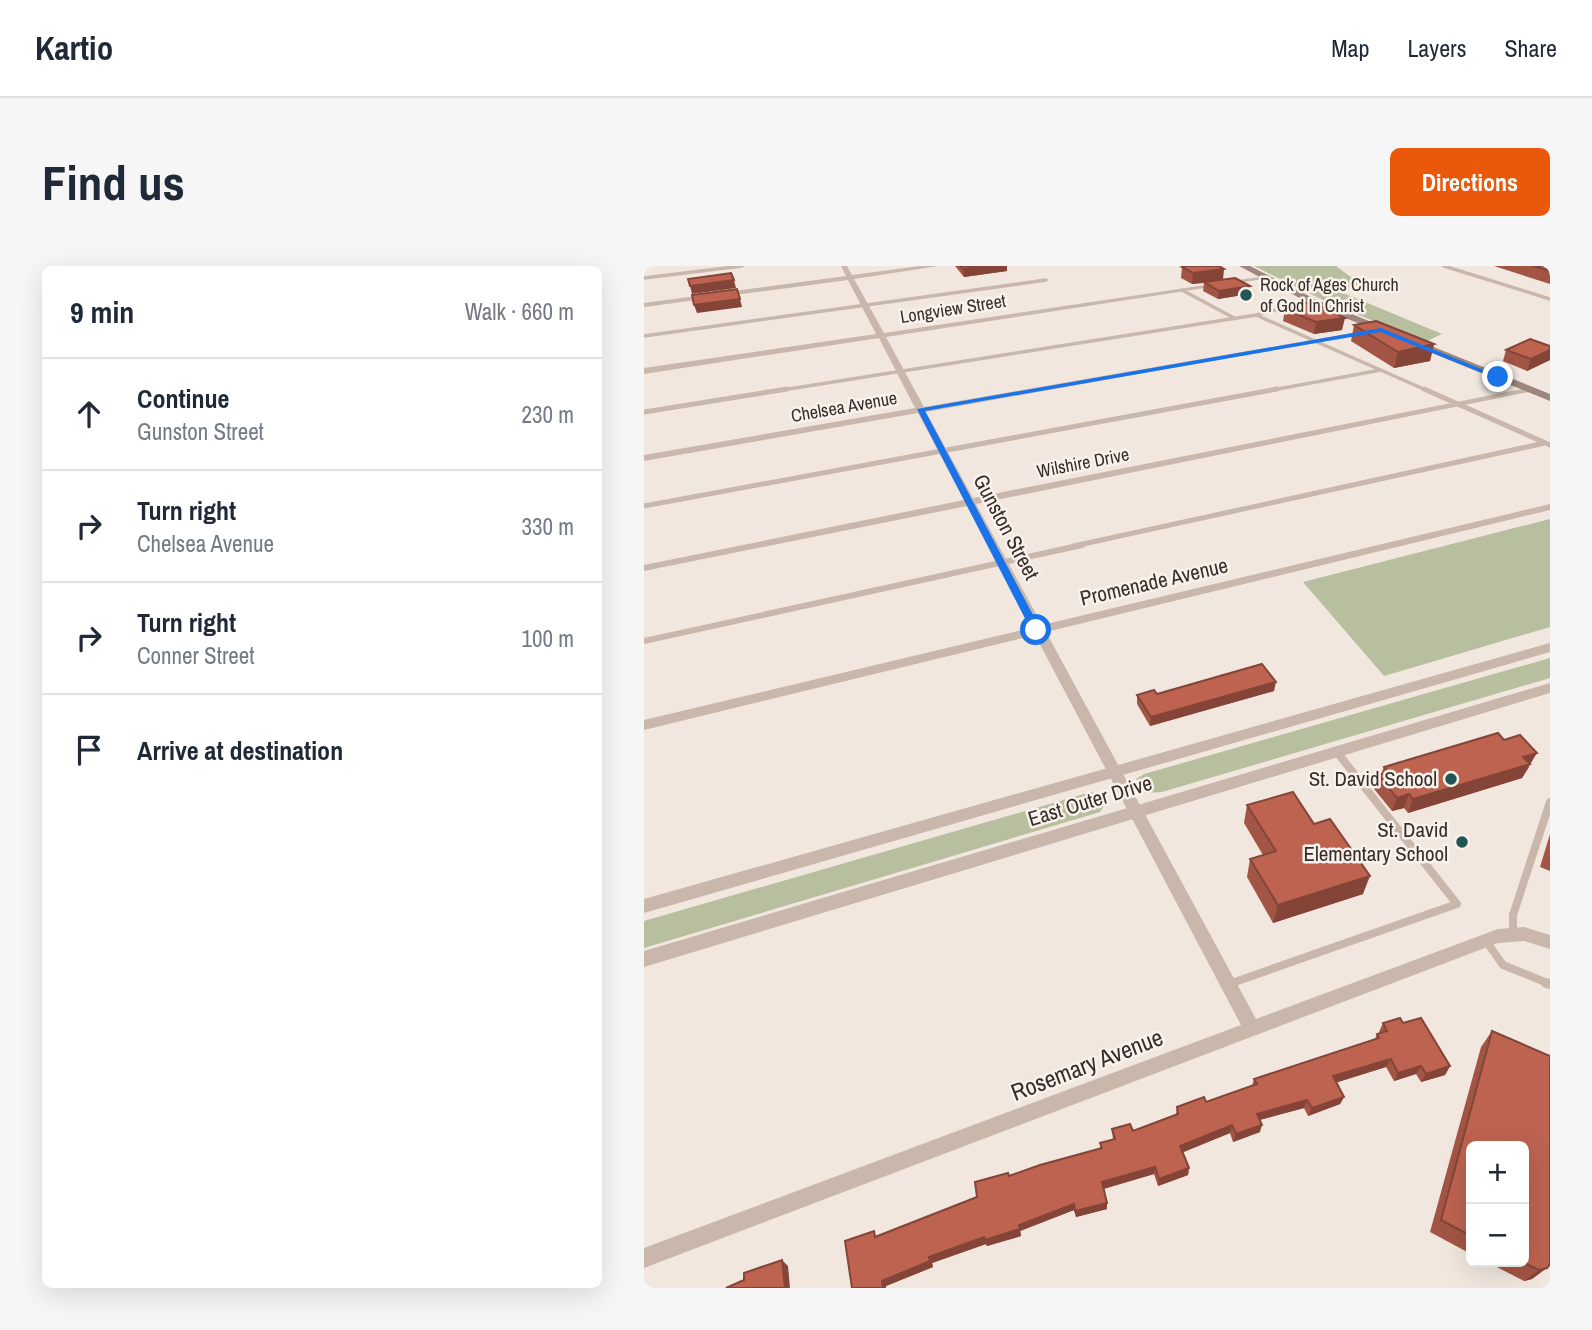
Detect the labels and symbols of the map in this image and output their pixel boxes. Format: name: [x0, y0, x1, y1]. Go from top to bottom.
place label: Rock of Ages Church of God In Christ: [1260, 272, 1399, 318]
marker: Rock of Ages Church of God In Christ: [1238, 287, 1254, 303]
street label: Longview Street: [898, 288, 1008, 329]
route end: [1482, 361, 1513, 392]
street label: Chelsea Avenue: [789, 385, 899, 428]
street label: Wilshire Drive: [1035, 441, 1131, 484]
street label: Gunston Street: [966, 469, 1047, 585]
street label: Promenade Avenue: [1077, 550, 1231, 613]
route start: [1020, 614, 1051, 645]
place label: St. David School: [1309, 764, 1437, 793]
street label: East Outer Drive: [1024, 768, 1155, 833]
marker: St. David School: [1443, 771, 1459, 787]
place label: St. David Elementary School: [1303, 815, 1448, 868]
marker: St. David Elementary School: [1454, 834, 1470, 850]
street label: Rosemary Avenue: [1006, 1020, 1167, 1108]

